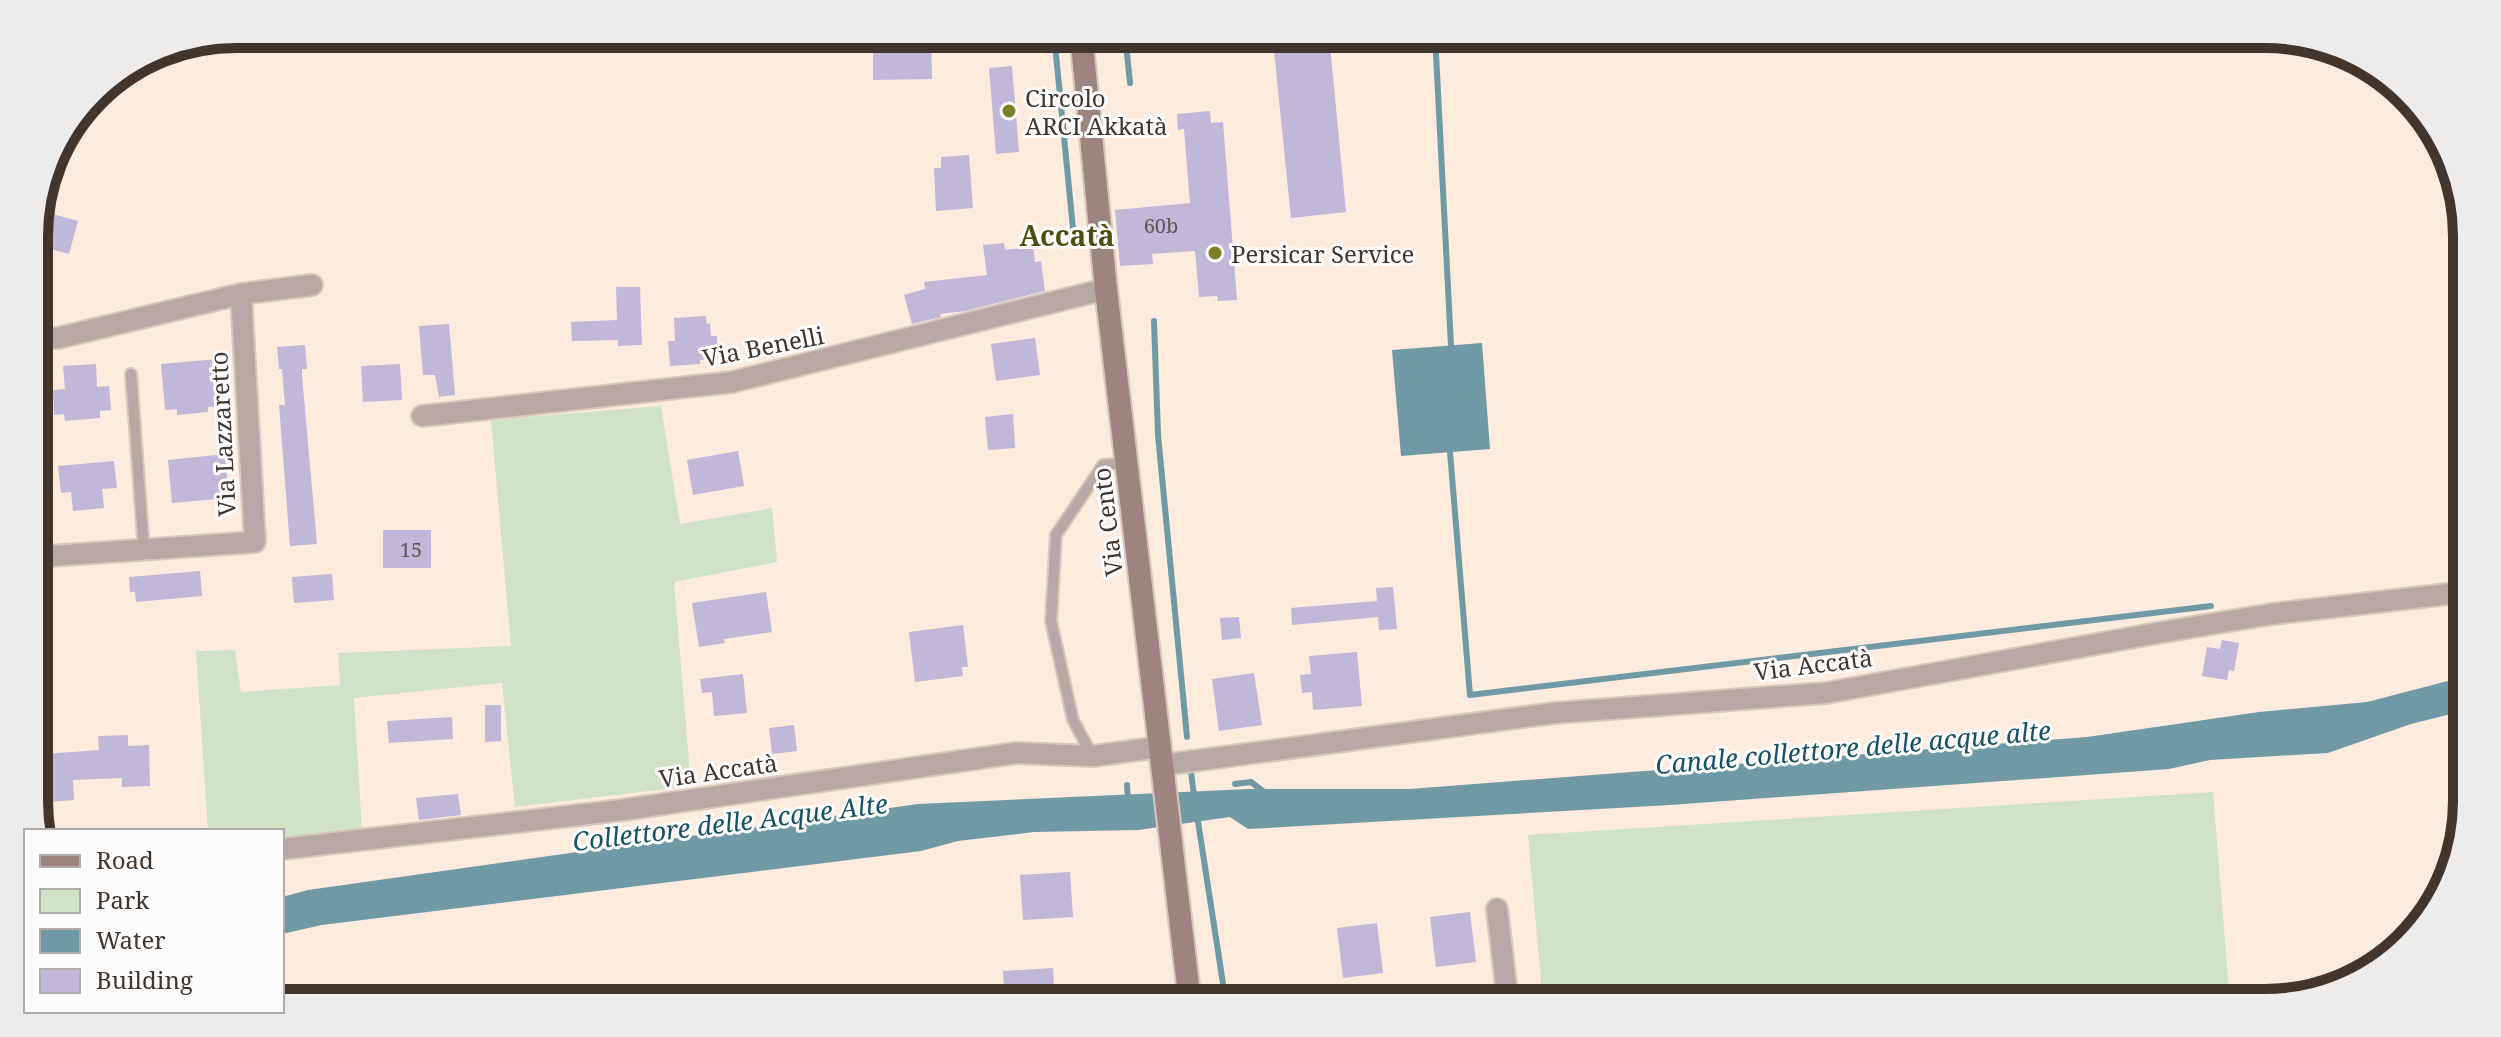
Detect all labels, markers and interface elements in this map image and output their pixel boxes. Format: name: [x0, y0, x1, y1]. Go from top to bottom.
place label: Circolo ARCI Akkatà: [1025, 81, 1167, 142]
marker: Circolo ARCI Akkatà: [1000, 102, 1018, 120]
house number: 60b: [1144, 212, 1178, 239]
district label: Accatà: [1020, 216, 1114, 254]
place label: Persicar Service: [1231, 237, 1414, 270]
marker: Persicar Service: [1206, 244, 1224, 262]
street label: Via Benelli: [699, 318, 827, 374]
street label: Via Lazzaretto: [201, 351, 243, 517]
street label: Via Cento: [1084, 466, 1130, 578]
house number: 15: [400, 536, 422, 563]
street label: Via Accatà: [1752, 640, 1874, 688]
water label: Canale collettore delle acque alte: [1654, 712, 2052, 782]
street label: Via Accatà: [657, 745, 779, 795]
water label: Collettore delle Acque Alte: [570, 785, 890, 859]
legend: [24, 829, 284, 1013]
text: Road: [96, 843, 154, 876]
text: Park: [96, 883, 150, 916]
text: Water: [96, 923, 166, 956]
text: Building: [96, 963, 193, 996]

